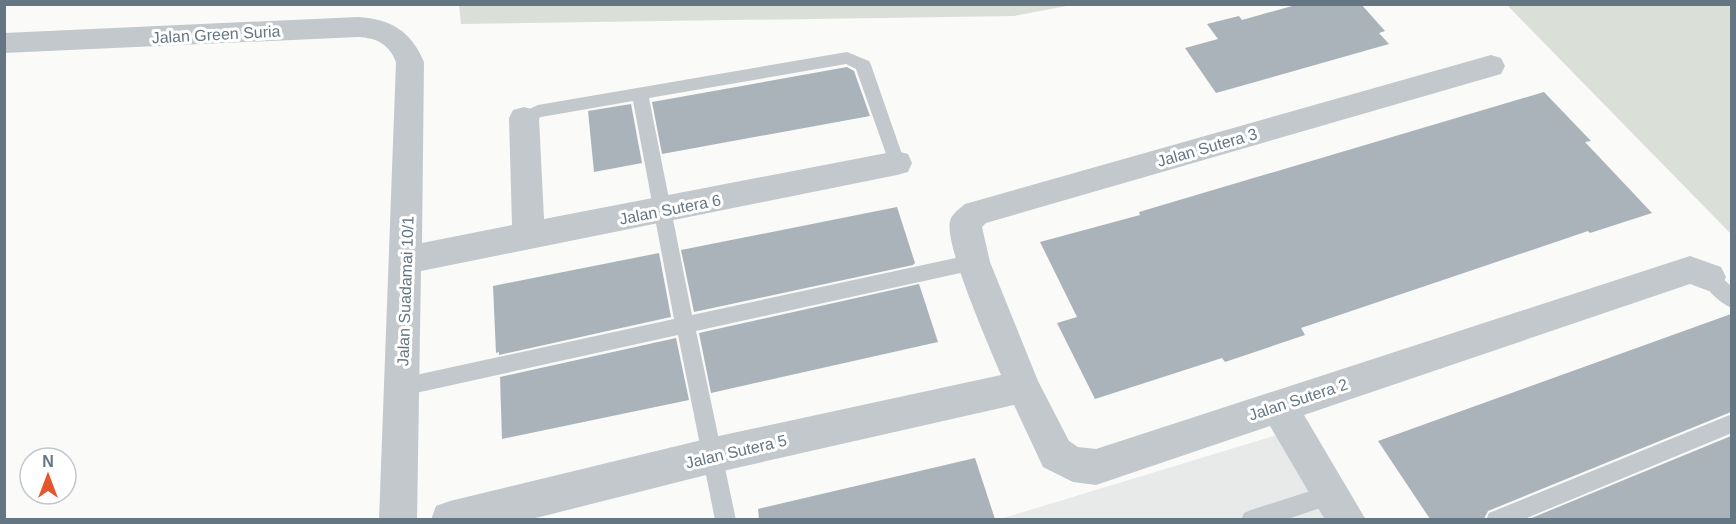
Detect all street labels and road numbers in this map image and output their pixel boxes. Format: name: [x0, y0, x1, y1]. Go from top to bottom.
street label: Jalan Green Suria: [151, 23, 281, 46]
street label: Jalan Sutera 3: [1155, 125, 1259, 170]
street label: Jalan Sutera 6: [618, 191, 722, 228]
street label: Jalan Suadamai 10/1: [394, 216, 417, 366]
street label: Jalan Sutera 2: [1246, 375, 1350, 424]
street label: Jalan Sutera 5: [684, 432, 788, 471]

